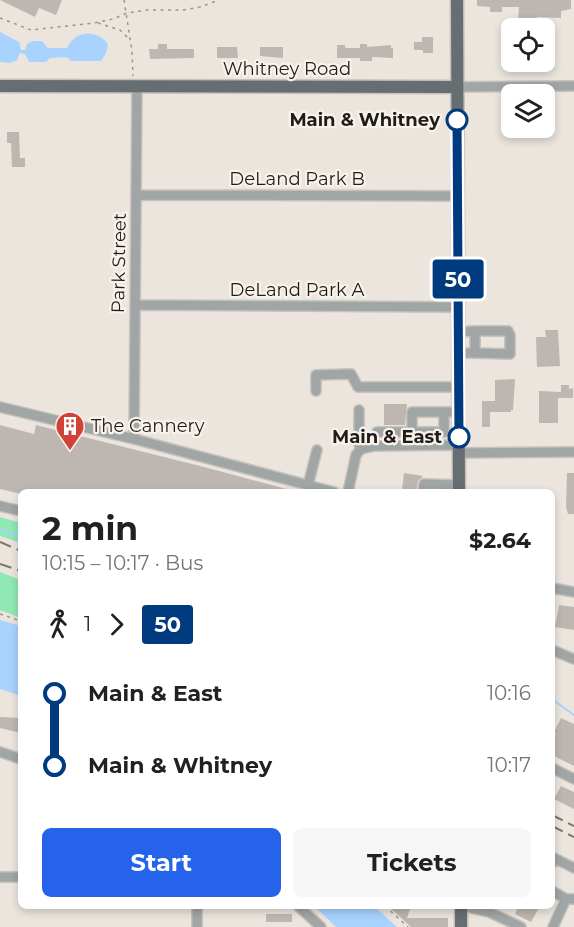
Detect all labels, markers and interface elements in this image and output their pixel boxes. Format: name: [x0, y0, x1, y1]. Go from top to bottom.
map controls: [501, 18, 555, 138]
button: locate: [501, 18, 555, 72]
street label: Whitney Road: [223, 58, 351, 80]
button: layers: [501, 84, 555, 138]
place label: Main & Whitney: [289, 109, 440, 131]
marker: Main & Whitney: [446, 109, 468, 131]
street label: DeLand Park B: [229, 168, 365, 190]
street label: Park Street: [107, 213, 131, 313]
line badge: 50: [431, 260, 485, 298]
text: 50: [445, 267, 471, 292]
street label: DeLand Park A: [230, 279, 364, 301]
building icon: The Cannery: [54, 410, 86, 452]
place label: The Cannery: [91, 415, 205, 437]
place label: Main & East: [332, 426, 442, 448]
marker: Main & East: [448, 426, 470, 448]
text: 2 min: [42, 508, 138, 548]
text: $2.64: [469, 527, 531, 554]
text: 10:15 – 10:17 · Bus: [42, 551, 203, 575]
icon: walk: [42, 608, 75, 641]
icon: forward: [100, 608, 133, 641]
text: 1: [84, 612, 91, 636]
text: 50: [154, 612, 181, 637]
text: Main & East: [88, 680, 222, 707]
text: 10:16: [487, 681, 531, 705]
text: Main & Whitney: [88, 752, 272, 779]
text: 10:17: [487, 753, 531, 777]
button: Start: [42, 828, 281, 897]
button: Tickets: [293, 828, 531, 897]

